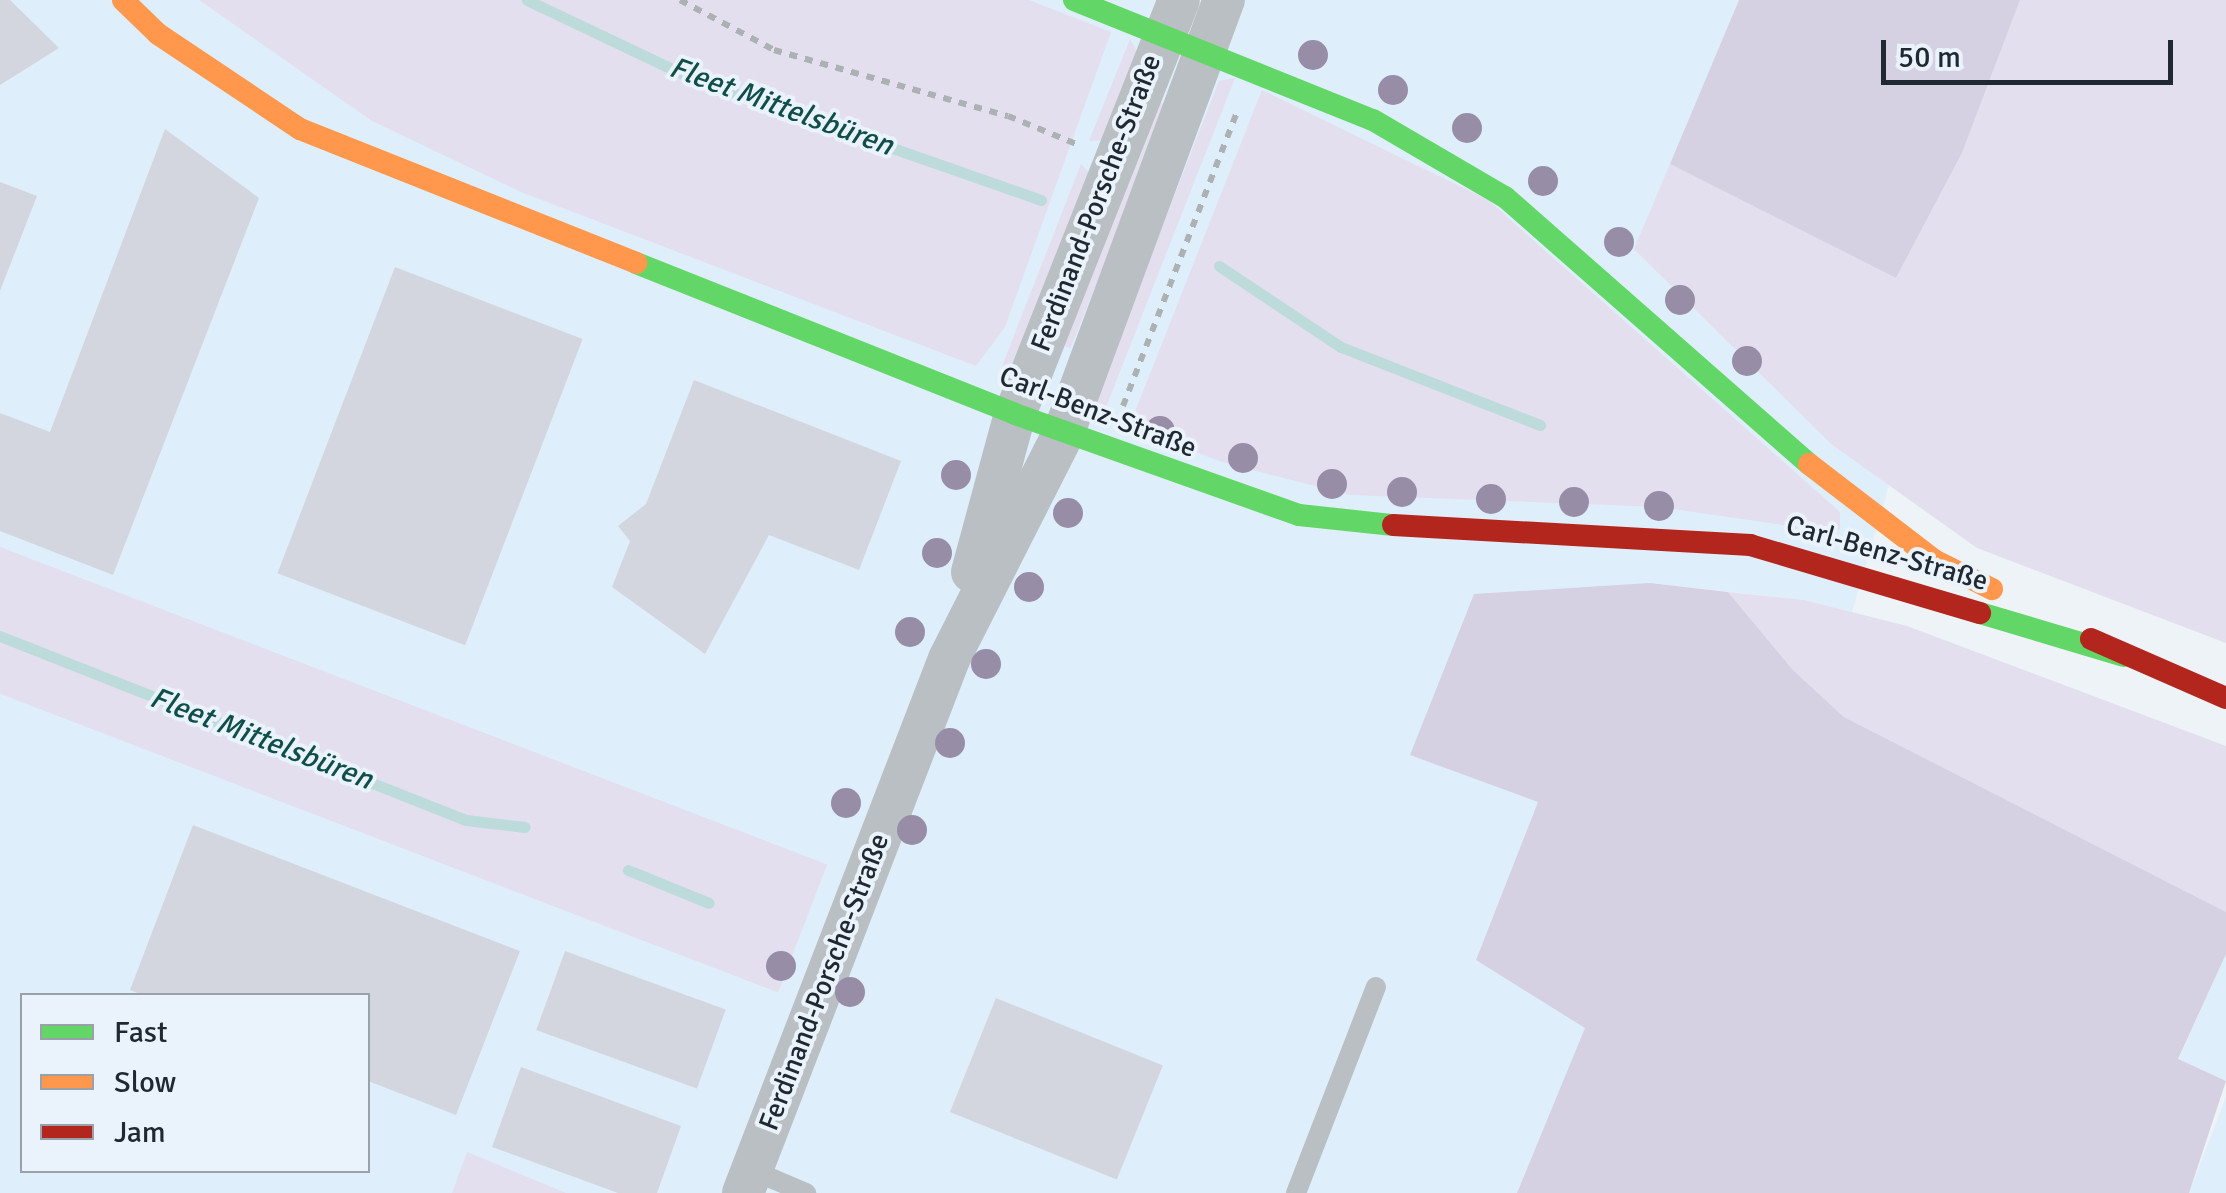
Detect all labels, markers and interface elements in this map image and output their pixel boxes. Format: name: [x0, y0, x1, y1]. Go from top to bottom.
scale bar: [1886, 20, 2178, 82]
text: 50 m: [1898, 39, 1961, 76]
water label: Fleet Mittelsbüren: [664, 50, 898, 164]
street label: Ferdinand-Porsche-Straße: [1024, 50, 1168, 356]
street label: Carl-Benz-Straße: [995, 359, 1201, 465]
street label: Carl-Benz-Straße: [1782, 508, 1992, 598]
water label: Fleet Mittelsbüren: [145, 680, 377, 798]
street label: Ferdinand-Porsche-Straße: [752, 829, 896, 1135]
legend: [20, 993, 370, 1173]
text: Fast: [114, 1014, 167, 1051]
text: Slow: [114, 1064, 176, 1101]
text: Jam: [114, 1114, 166, 1151]

